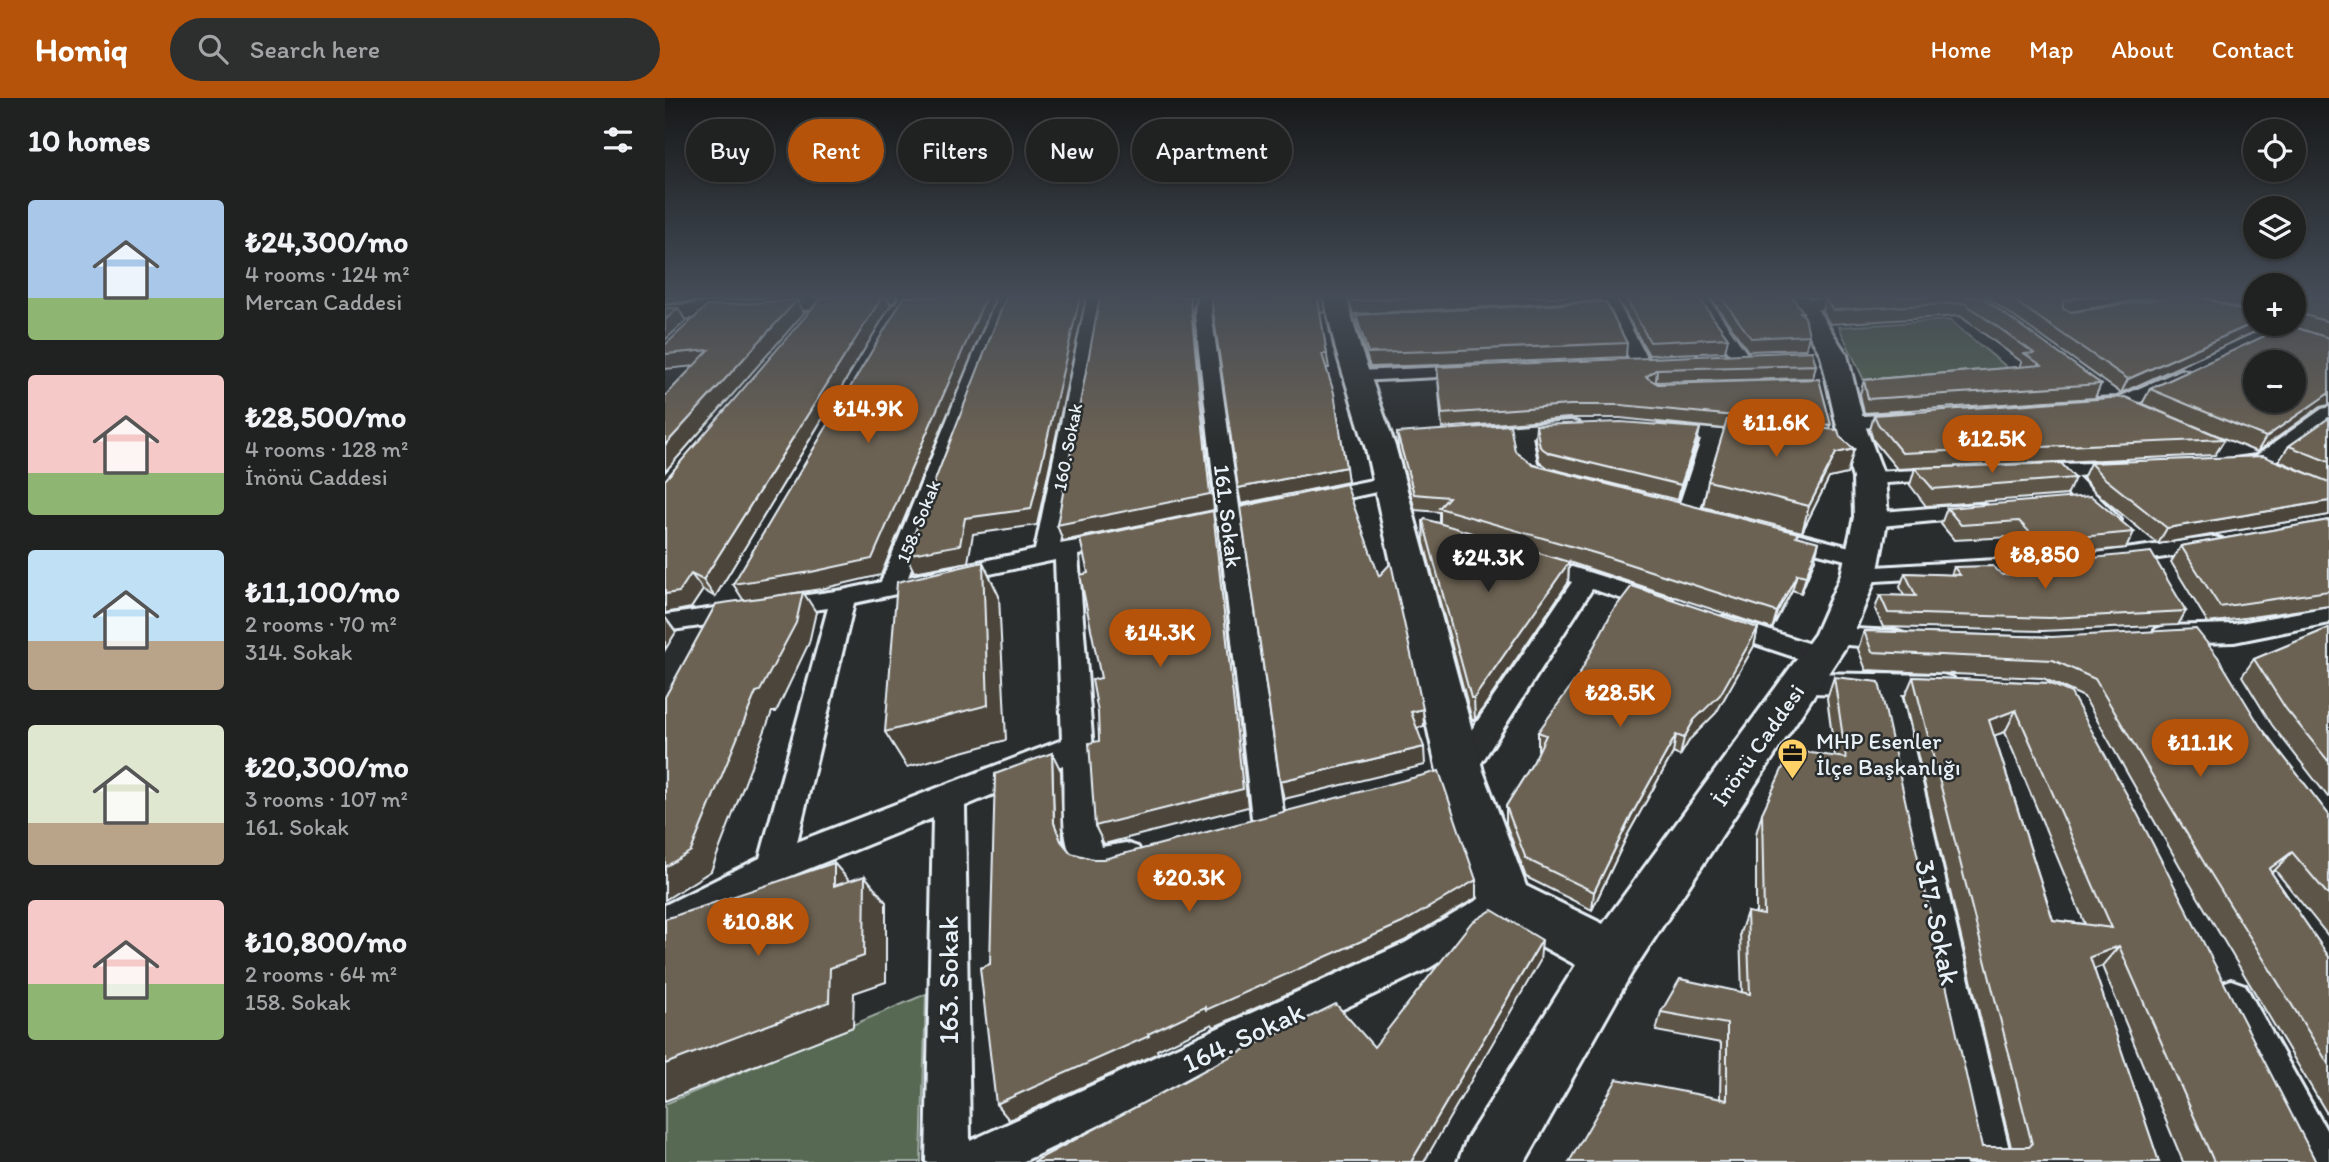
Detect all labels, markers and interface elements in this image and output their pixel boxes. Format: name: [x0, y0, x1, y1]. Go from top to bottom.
search box: [170, 18, 660, 81]
text: Homiq: [35, 30, 128, 69]
icon: search: [194, 30, 232, 68]
text: Search here: [250, 33, 380, 65]
text: Home: [1931, 35, 1991, 64]
text: Map: [2029, 35, 2073, 64]
text: About: [2111, 35, 2174, 64]
text: Contact: [2212, 35, 2294, 64]
chip: Buy: [686, 119, 774, 182]
chip: Rent: [788, 119, 884, 182]
chip: Filters: [898, 119, 1012, 182]
chip: New: [1026, 119, 1118, 182]
chip: Apartment: [1132, 119, 1292, 182]
map controls: [2243, 119, 2306, 413]
button: locate: [2243, 119, 2306, 182]
icon: filters: [599, 121, 637, 159]
text: 10 homes: [28, 122, 151, 159]
button: layers: [2243, 196, 2306, 259]
text: ₺24,300/mo: [245, 223, 408, 260]
icon: home: [84, 228, 168, 312]
text: 4 rooms · 124 m²: [245, 260, 410, 288]
button: +: [2243, 273, 2306, 336]
text: Mercan Caddesi: [245, 288, 402, 316]
button: −: [2243, 350, 2306, 413]
pin: ₺14.9K: [811, 386, 925, 445]
text: ₺14.9K: [833, 394, 903, 422]
text: ₺28,500/mo: [245, 398, 406, 435]
pin: ₺11.6K: [1719, 400, 1833, 459]
street label: 160. Sokak: [1048, 401, 1087, 493]
icon: home: [84, 403, 168, 487]
text: ₺11.6K: [1743, 408, 1809, 436]
pin: ₺12.5K: [1935, 416, 2049, 475]
text: ₺12.5K: [1958, 424, 2026, 452]
text: 4 rooms · 128 m²: [245, 435, 408, 463]
text: İnönü Caddesi: [245, 463, 388, 491]
street label: 161. Sokak: [1208, 463, 1248, 570]
street label: 158. Sokak: [891, 476, 946, 566]
pin: ₺8,850: [1988, 532, 2102, 591]
pin: ₺24.3K: [1431, 534, 1545, 594]
text: ₺8,850: [2010, 540, 2080, 568]
text: ₺24.3K: [1452, 543, 1524, 571]
text: ₺11,100/mo: [245, 573, 400, 610]
icon: home: [84, 578, 168, 662]
text: 2 rooms · 70 m²: [245, 610, 397, 638]
pin: ₺14.3K: [1103, 610, 1217, 669]
text: ₺14.3K: [1125, 618, 1195, 646]
text: 314. Sokak: [245, 638, 353, 666]
pin: ₺28.5K: [1563, 670, 1677, 729]
text: ₺28.5K: [1585, 678, 1655, 706]
street label: İnönü Caddesi: [1706, 679, 1810, 811]
pin: ₺11.1K: [2143, 720, 2257, 779]
place label: MHP Esenler İlçe Başkanlığı: [1816, 727, 1961, 781]
text: ₺11.1K: [2168, 728, 2232, 756]
office icon: MHP Esenler İlçe Başkanlığı: [1776, 737, 1810, 781]
text: ₺20,300/mo: [245, 748, 409, 785]
icon: home: [84, 753, 168, 837]
text: 3 rooms · 107 m²: [245, 785, 408, 813]
text: 161. Sokak: [245, 813, 349, 841]
pin: ₺20.3K: [1132, 854, 1246, 914]
street label: 317. Sokak: [1908, 856, 1968, 988]
text: ₺20.3K: [1153, 863, 1225, 891]
pin: ₺10.8K: [701, 898, 815, 958]
text: ₺10.8K: [723, 907, 793, 935]
street label: 163. Sokak: [931, 916, 965, 1044]
text: ₺10,800/mo: [245, 923, 407, 960]
icon: home: [84, 928, 168, 1012]
text: 2 rooms · 64 m²: [245, 960, 397, 988]
text: 158. Sokak: [245, 988, 351, 1016]
street label: 164. Sokak: [1177, 994, 1309, 1080]

